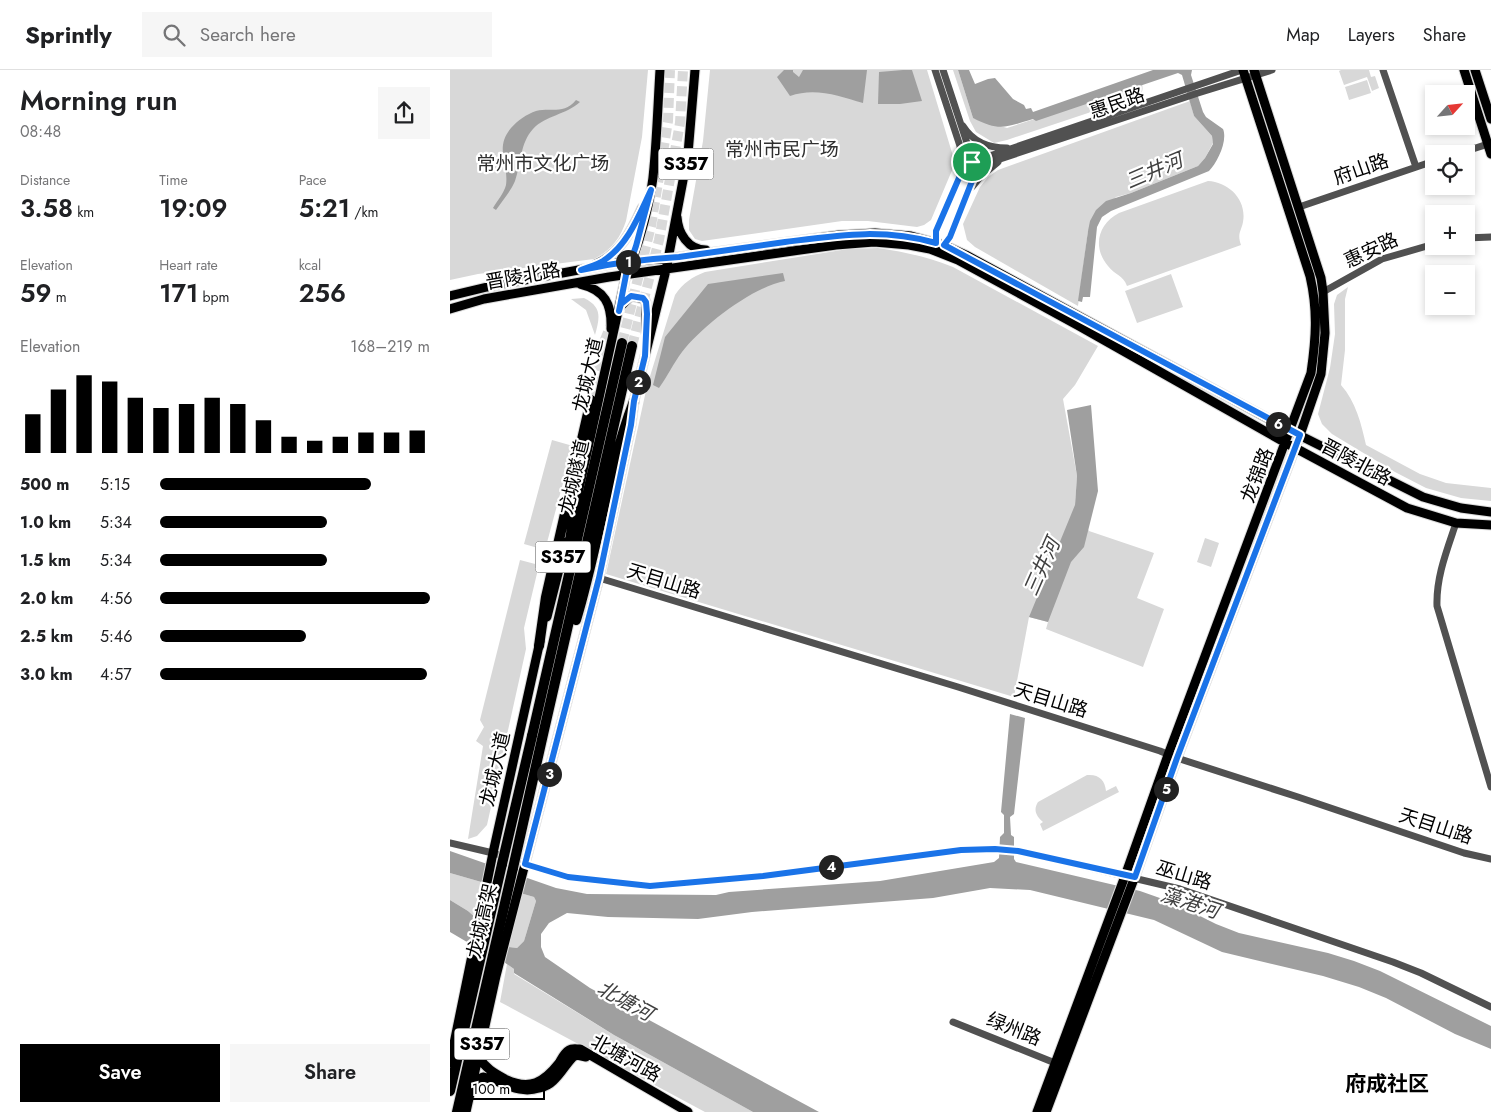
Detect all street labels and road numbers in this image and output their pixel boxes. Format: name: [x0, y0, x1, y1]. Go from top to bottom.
street label: 惠民路: [1086, 81, 1148, 125]
street label: 府山路: [1330, 147, 1392, 191]
road number: S357: [658, 148, 714, 180]
street label: 惠安路: [1339, 226, 1403, 274]
street label: 晋陵北路: [483, 256, 563, 296]
street label: 龙城大道: [566, 335, 610, 415]
street label: 晋陵北路: [1316, 432, 1396, 492]
street label: 龙城隧道: [552, 437, 596, 517]
street label: 龙锦路: [1234, 444, 1280, 506]
road number: S357: [536, 542, 590, 572]
street label: 天目山路: [624, 557, 704, 605]
street label: 天目山路: [1011, 676, 1091, 724]
street label: 龙城大道: [473, 729, 517, 809]
street label: 天目山路: [1396, 801, 1476, 851]
street label: 巫山路: [1153, 854, 1215, 896]
street label: 龙城高架: [460, 881, 504, 961]
street label: 绿州路: [983, 1006, 1045, 1052]
street label: 北塘河路: [586, 1028, 666, 1088]
road number: S357: [455, 1029, 510, 1060]

